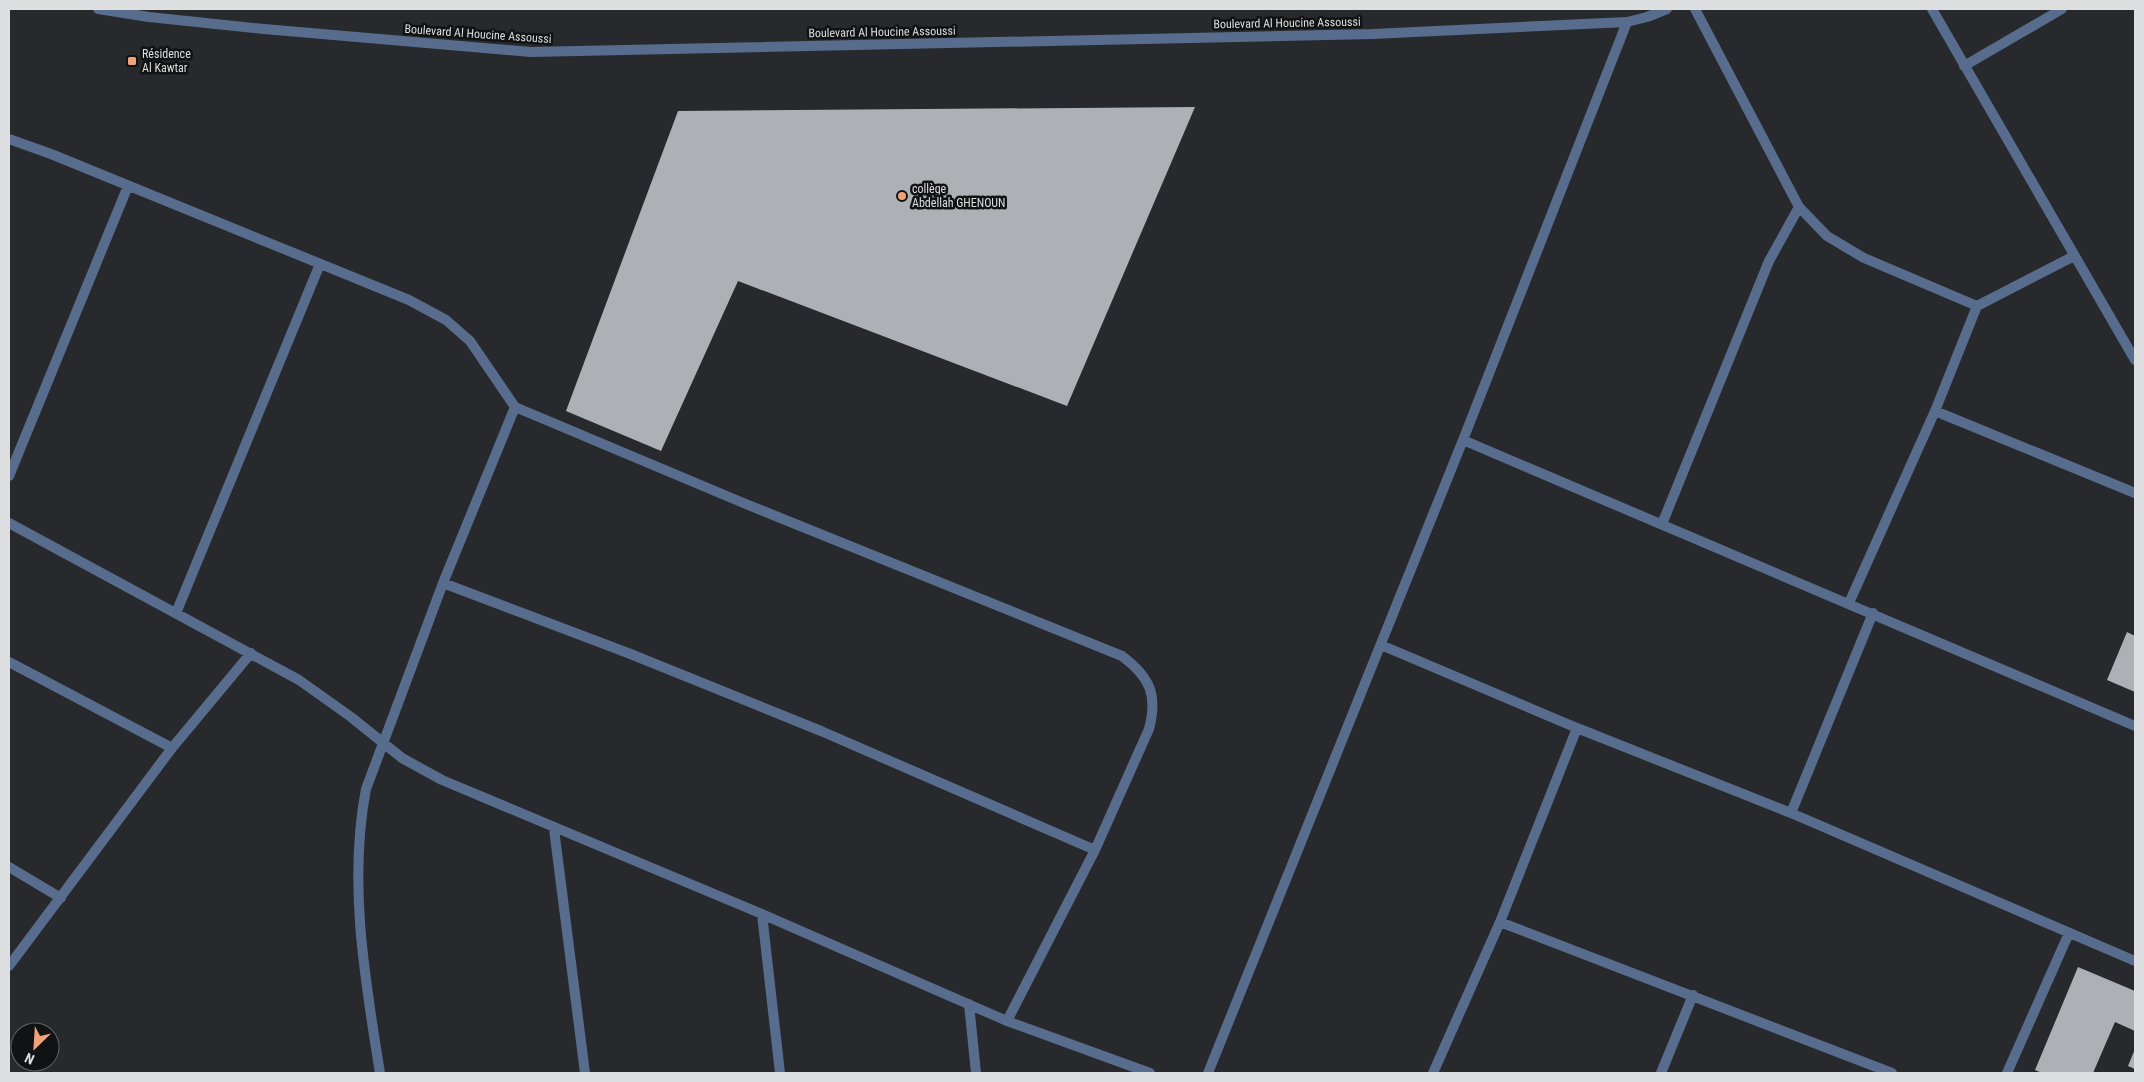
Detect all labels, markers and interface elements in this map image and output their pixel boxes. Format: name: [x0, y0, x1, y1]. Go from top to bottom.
street label: Boulevard Al Houcine Assoussi: [1213, 15, 1361, 31]
street label: Boulevard Al Houcine Assoussi: [404, 22, 552, 46]
street label: Boulevard Al Houcine Assoussi: [808, 24, 956, 40]
place label: Résidence Al Kawtar: [142, 47, 191, 75]
marker: Résidence Al Kawtar: [126, 55, 138, 67]
place label: collège Abdellah GHENOUN: [912, 182, 1006, 210]
marker: collège Abdellah GHENOUN: [896, 190, 908, 202]
north arrow: [10, 1022, 60, 1072]
text: N: [22, 1050, 37, 1068]

